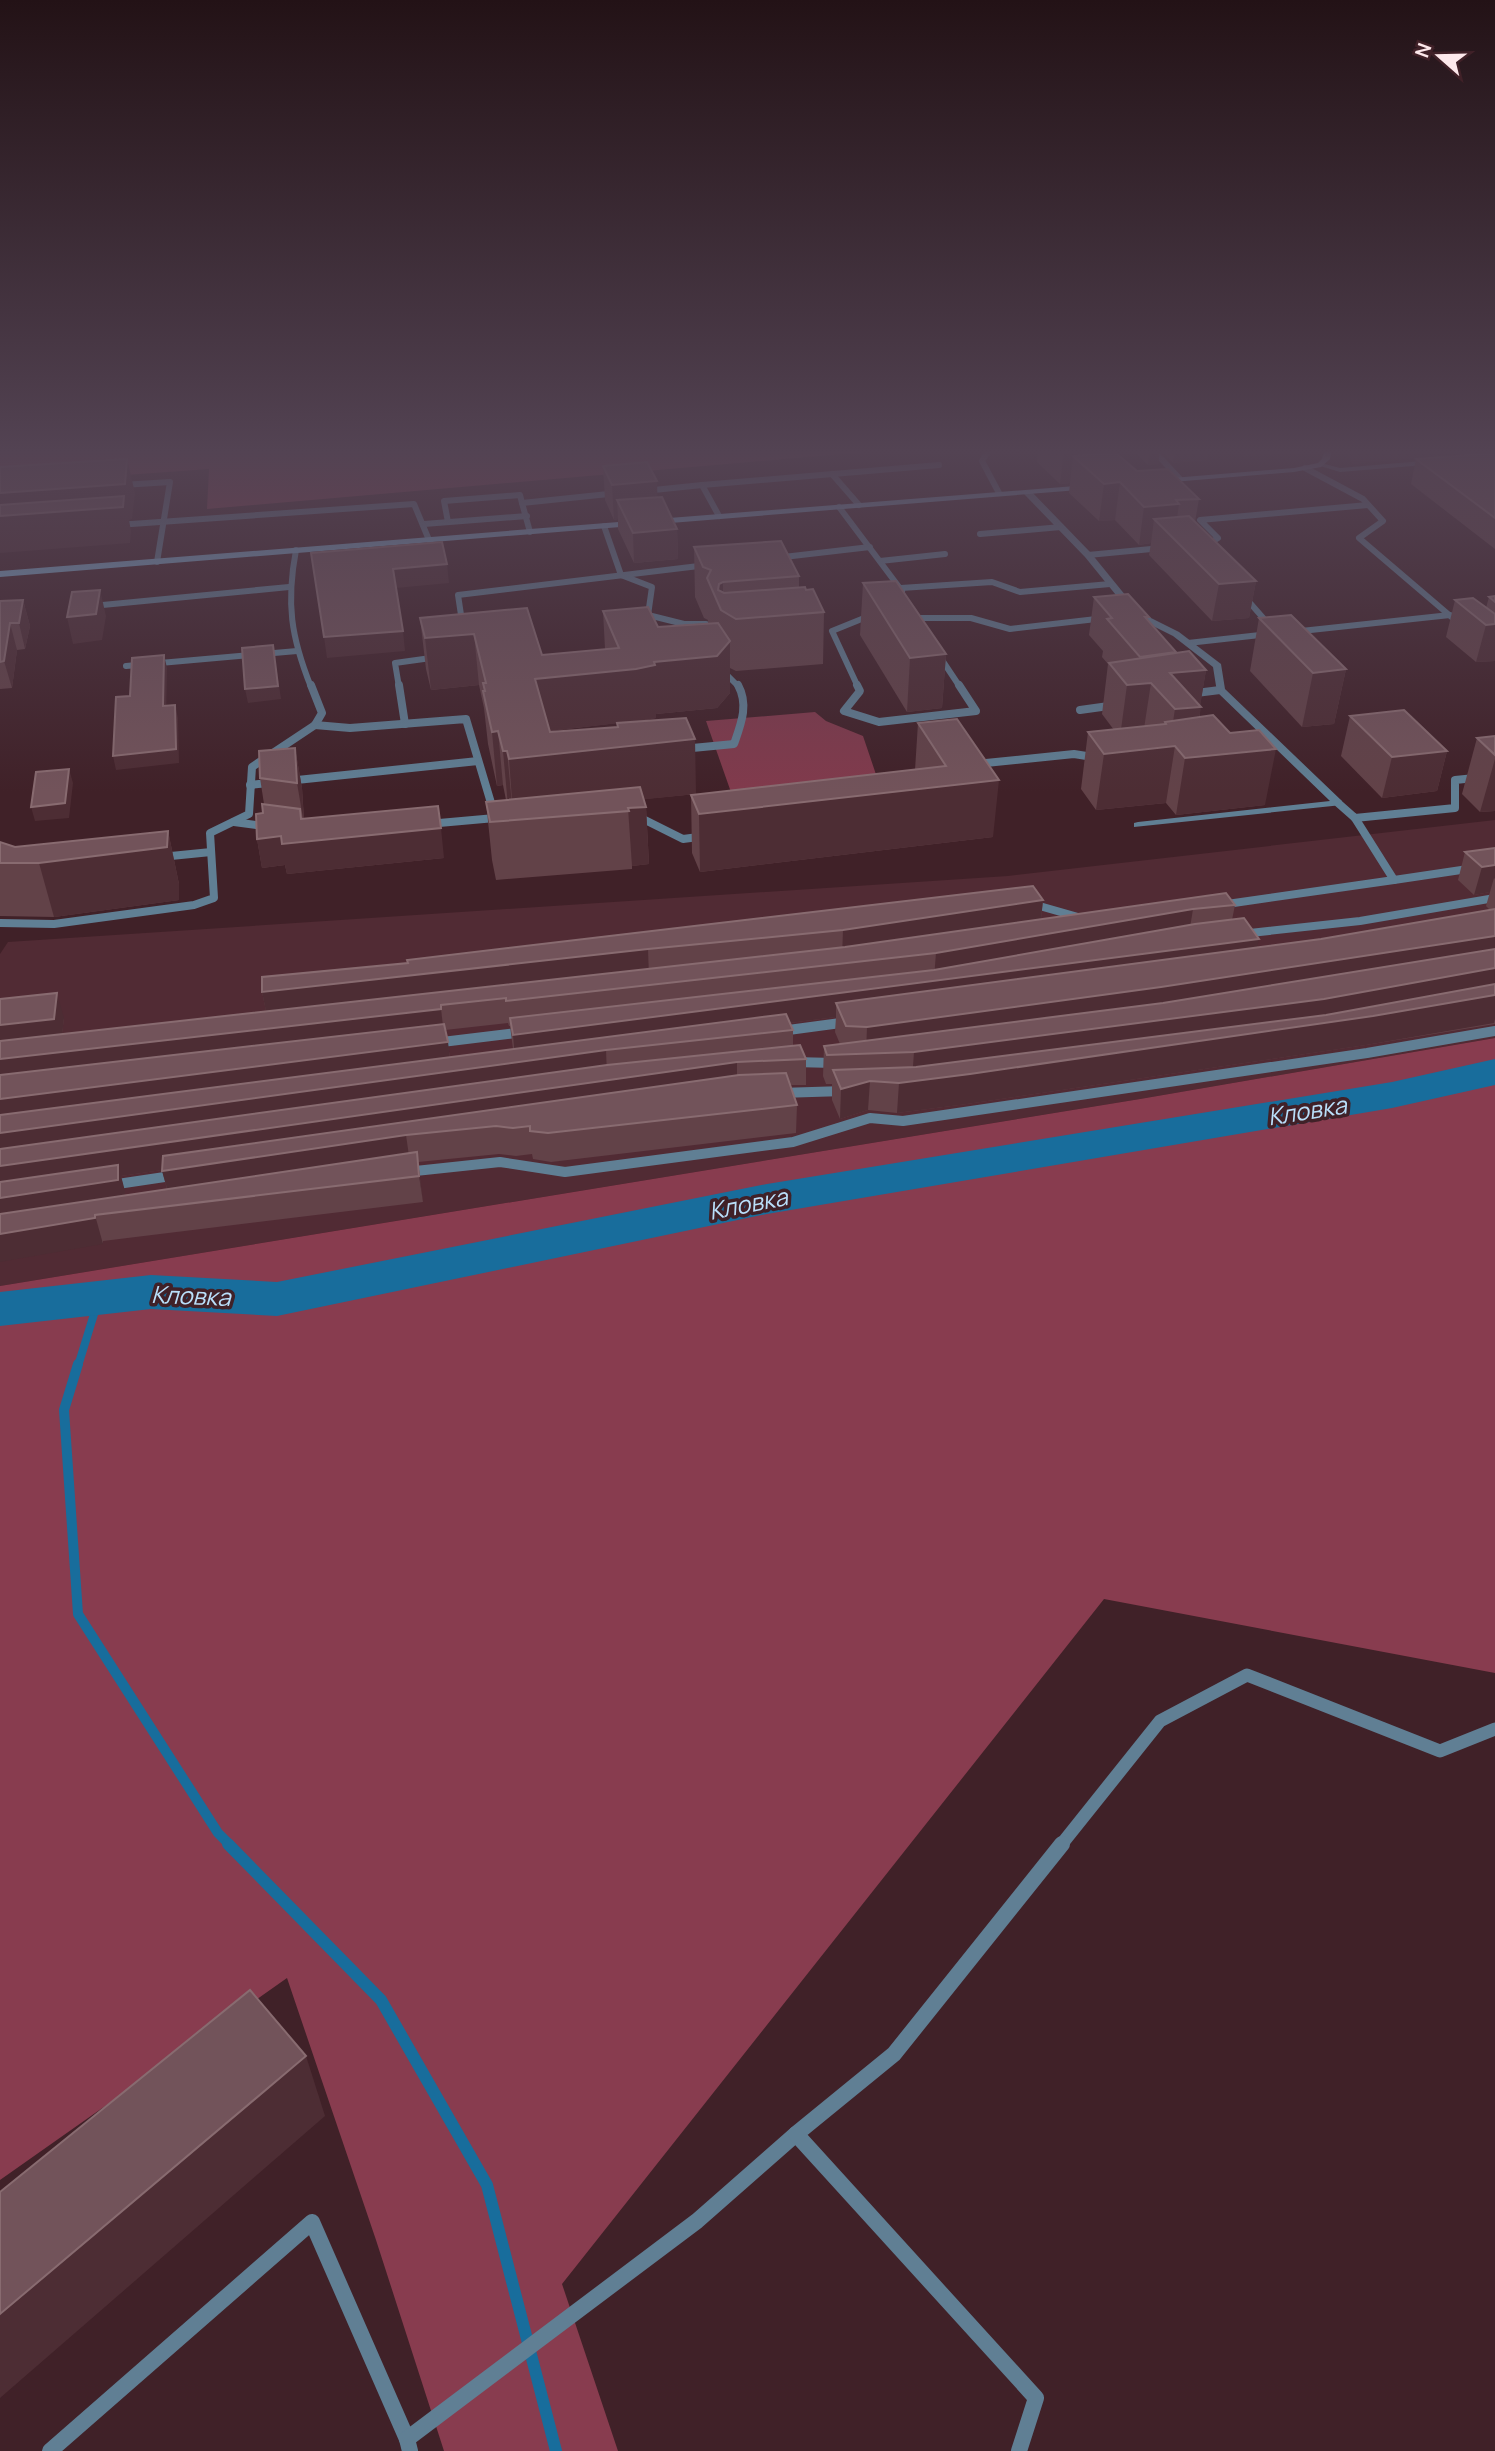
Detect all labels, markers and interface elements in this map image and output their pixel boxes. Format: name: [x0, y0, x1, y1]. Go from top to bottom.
north arrow: [1404, 21, 1474, 91]
text: N: [1408, 39, 1438, 61]
water label: Кловка: [1265, 1087, 1350, 1133]
water label: Кловка: [706, 1179, 792, 1227]
water label: Кловка: [151, 1277, 233, 1313]

